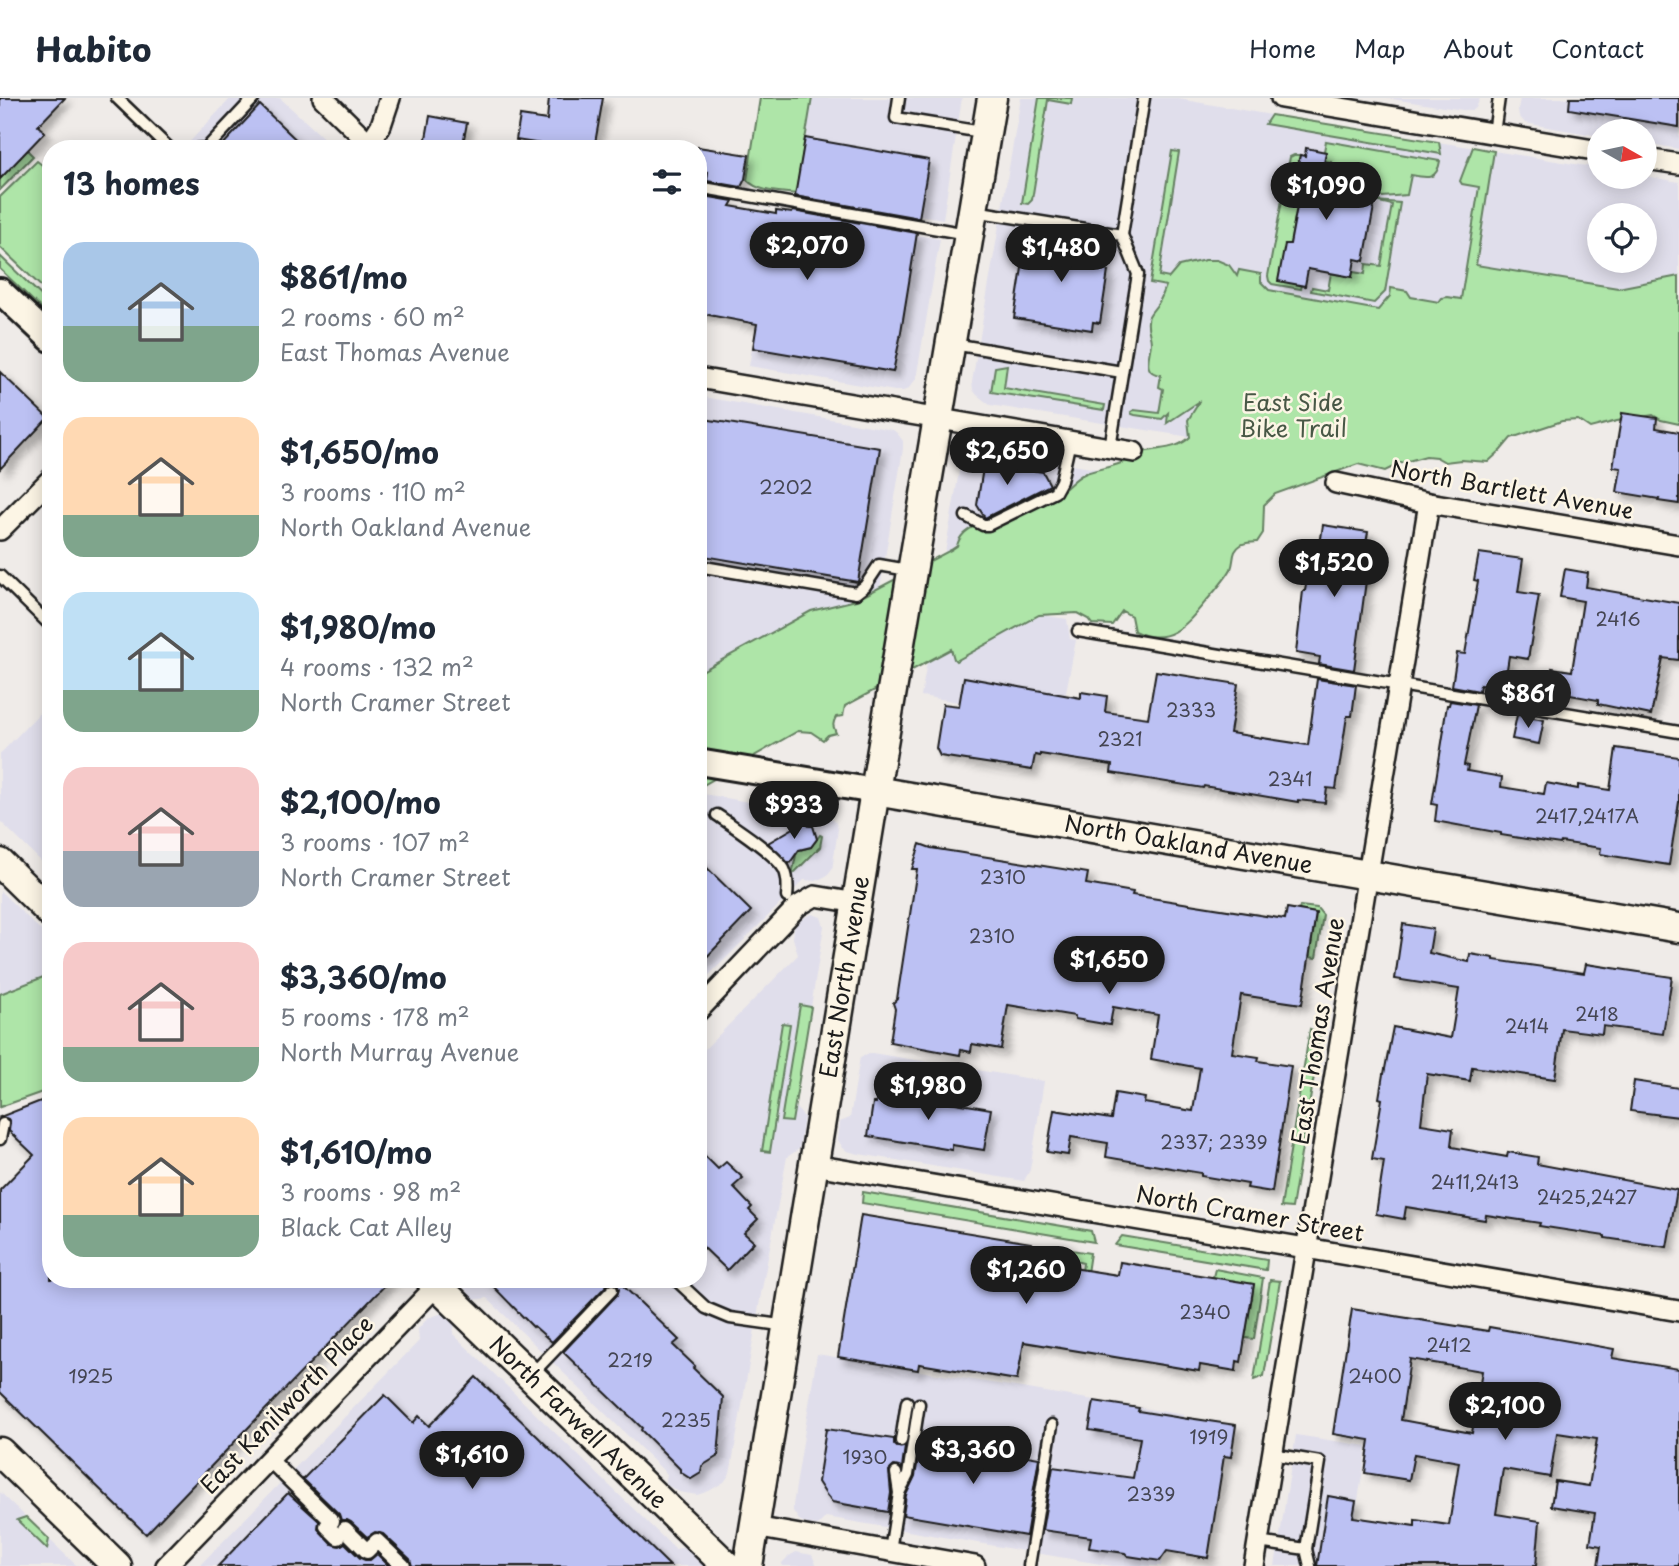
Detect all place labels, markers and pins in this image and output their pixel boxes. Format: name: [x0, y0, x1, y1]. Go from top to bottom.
pin: $1,090: [1269, 162, 1383, 222]
pin: $2,070: [750, 222, 864, 282]
pin: $1,480: [1004, 225, 1118, 284]
pin: $2,650: [950, 428, 1064, 487]
pin: $1,520: [1277, 540, 1391, 599]
pin: $861: [1487, 670, 1569, 730]
pin: $933: [753, 782, 835, 841]
pin: $1,650: [1052, 936, 1166, 996]
pin: $1,980: [871, 1062, 985, 1122]
pin: $1,260: [969, 1246, 1083, 1306]
pin: $2,100: [1448, 1382, 1562, 1442]
pin: $3,360: [916, 1426, 1030, 1486]
pin: $1,610: [415, 1432, 529, 1491]

